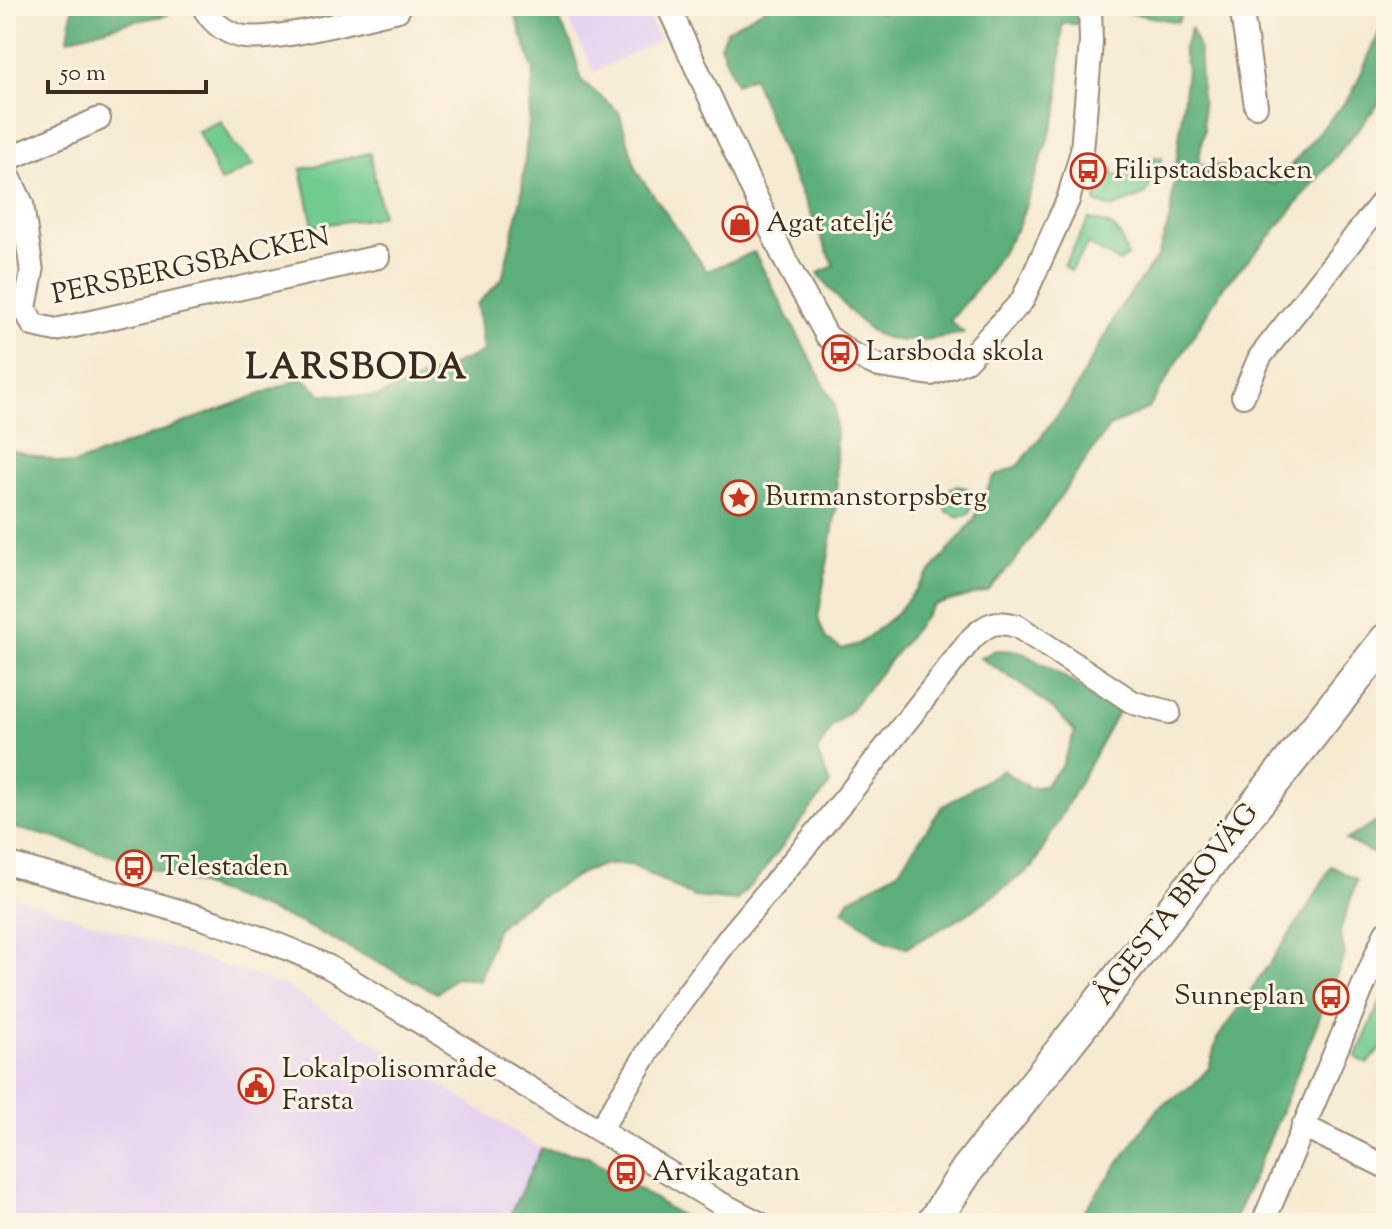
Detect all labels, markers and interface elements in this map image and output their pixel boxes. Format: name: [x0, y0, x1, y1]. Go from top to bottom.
scale bar: [48, 44, 206, 94]
text: 50 m: [58, 57, 106, 91]
place label: Filipstadsbacken: [1114, 151, 1313, 191]
bus stop icon: Filipstadsbacken: [1069, 152, 1107, 190]
place label: Agat ateljé: [766, 204, 894, 244]
shop icon: Agat ateljé: [721, 205, 759, 243]
street label: PERSBERGSBACKEN: [49, 218, 333, 316]
place label: Larsboda skola: [866, 333, 1044, 373]
bus stop icon: Larsboda skola: [821, 334, 859, 372]
district label: LARSBODA: [245, 343, 469, 395]
place label: Burmanstorpsberg: [765, 478, 987, 518]
place icon: Burmanstorpsberg: [720, 479, 758, 517]
street label: ÅGESTA BROVÄG: [1085, 795, 1269, 1015]
place label: Telestaden: [160, 848, 289, 888]
bus stop icon: Telestaden: [115, 849, 153, 887]
place label: Sunneplan: [1174, 977, 1305, 1017]
bus stop icon: Sunneplan: [1312, 978, 1350, 1016]
place label: Lokalpolisområde Farsta: [282, 1050, 497, 1122]
public building icon: Lokalpolisområde Farsta: [237, 1067, 275, 1105]
place label: Arvikagatan: [652, 1153, 800, 1193]
bus stop icon: Arvikagatan: [607, 1154, 645, 1192]

